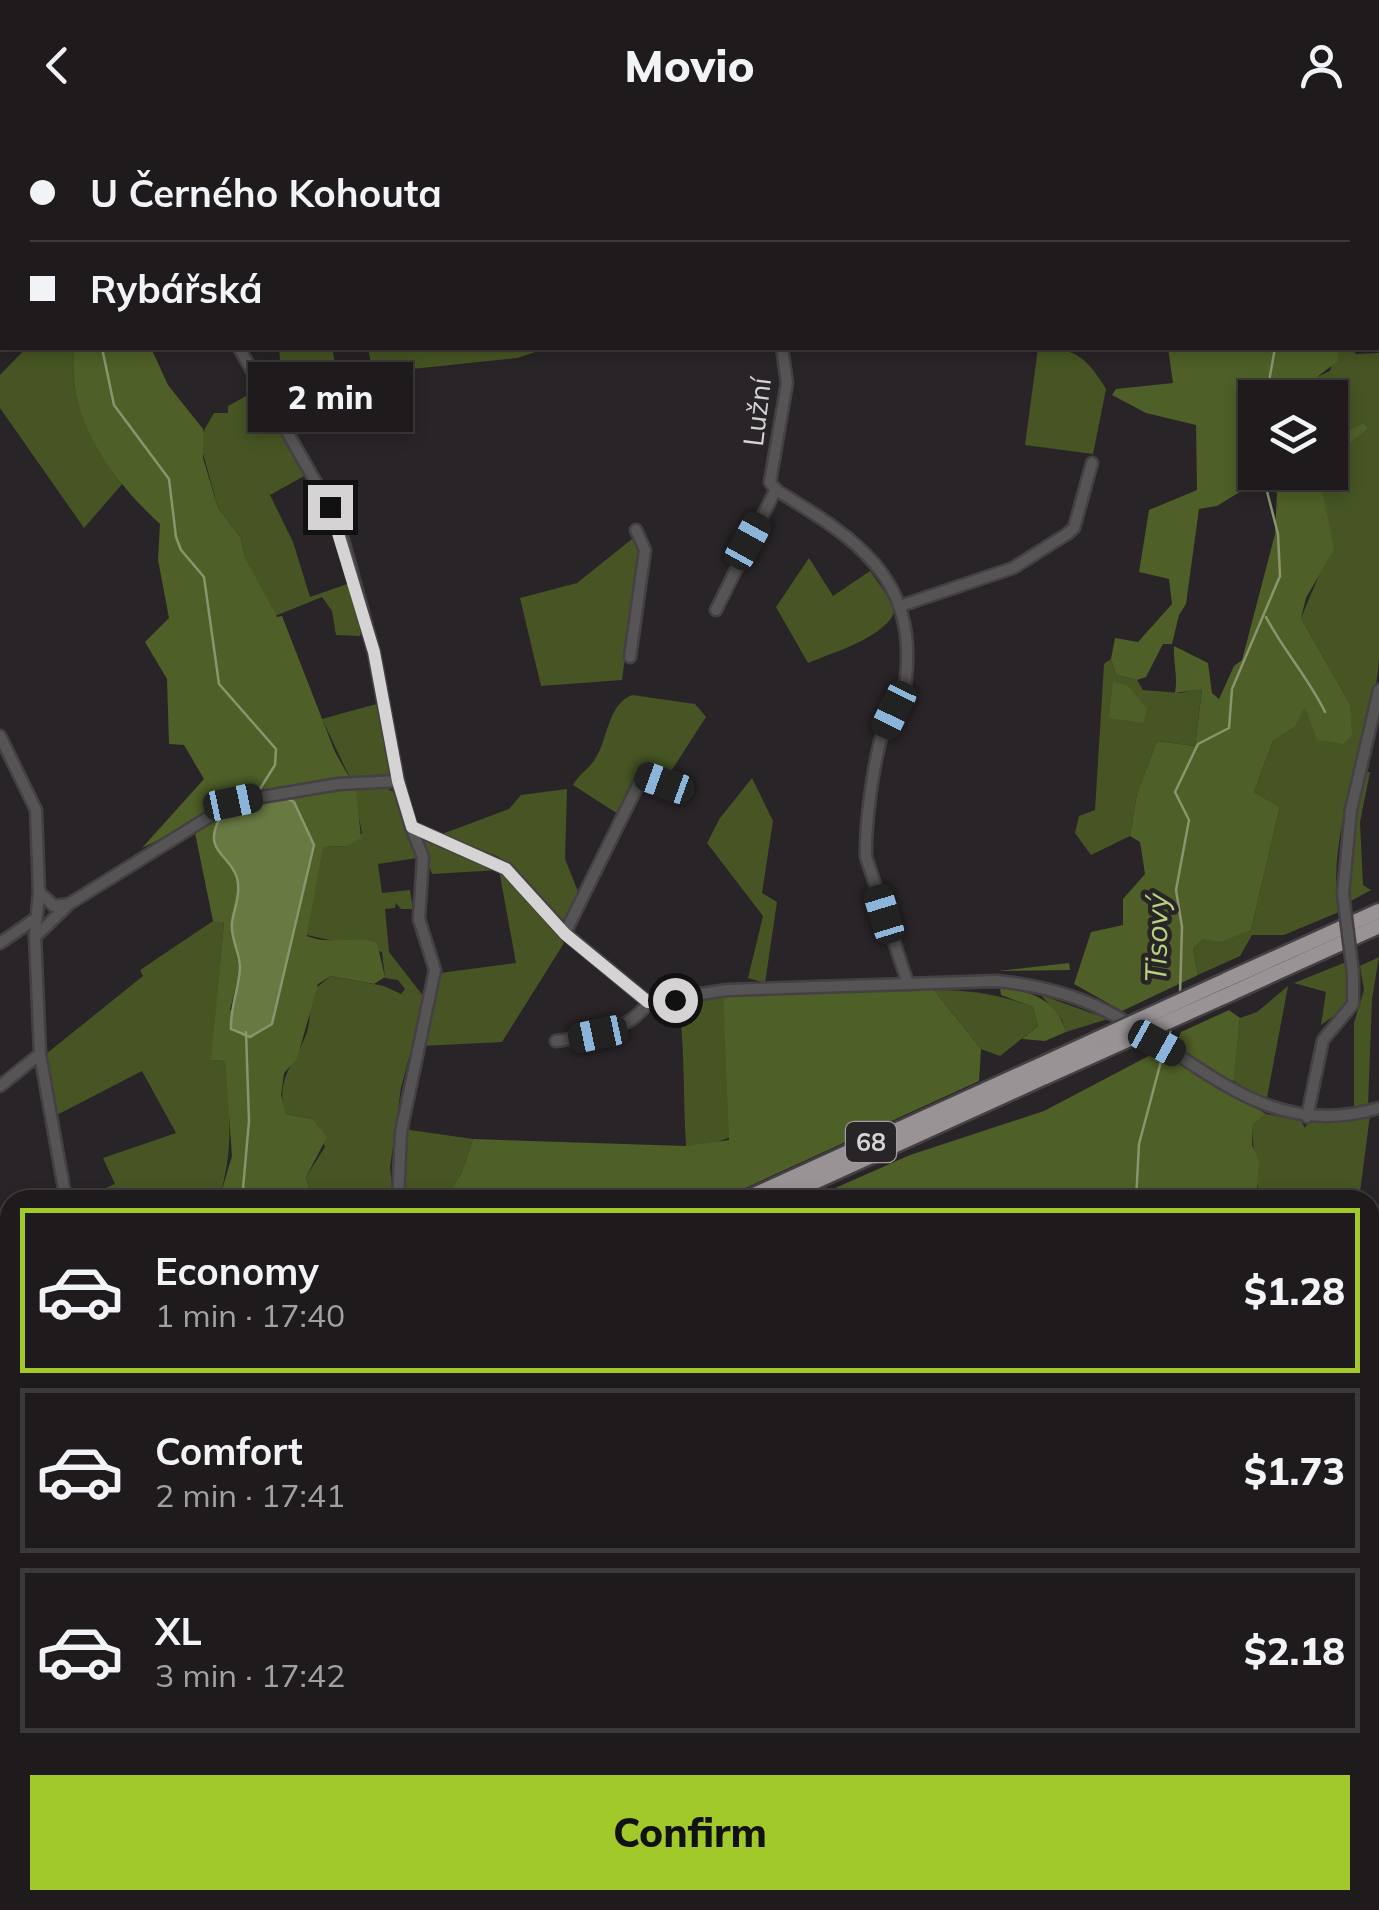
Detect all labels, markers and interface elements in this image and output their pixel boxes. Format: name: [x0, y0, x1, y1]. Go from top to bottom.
text: Movio: [624, 37, 755, 93]
icon: back: [30, 38, 85, 93]
icon: person: [1294, 38, 1349, 93]
text: U Černého Kohouta: [90, 169, 442, 217]
text: Rybářská: [90, 265, 263, 313]
callout: 2 min: [248, 362, 412, 432]
street label: Lužní: [735, 374, 778, 448]
text: 2 min: [288, 377, 373, 417]
map controls: [1238, 380, 1348, 490]
button: layers: [1238, 380, 1348, 490]
route end: [308, 485, 353, 530]
car: [720, 507, 776, 575]
car: [867, 676, 921, 744]
car: [631, 759, 697, 807]
car: [201, 781, 265, 823]
car: [861, 881, 907, 947]
water label: Tisový: [1136, 892, 1176, 983]
route start: [653, 978, 698, 1023]
car: [566, 1013, 630, 1055]
car: [1123, 1015, 1191, 1071]
road number: 68: [846, 1122, 896, 1162]
icon: car: [35, 1246, 125, 1336]
text: Economy: [155, 1247, 319, 1295]
text: $1.28: [1244, 1267, 1345, 1315]
text: 1 min · 17:40: [155, 1295, 345, 1335]
icon: car: [35, 1426, 125, 1516]
text: Comfort: [155, 1427, 303, 1475]
text: $1.73: [1244, 1447, 1345, 1495]
text: 2 min · 17:41: [155, 1475, 345, 1515]
icon: car: [35, 1606, 125, 1696]
text: XL: [155, 1607, 202, 1655]
text: $2.18: [1244, 1627, 1345, 1675]
text: 3 min · 17:42: [155, 1655, 345, 1695]
button: Confirm: [30, 1775, 1350, 1890]

